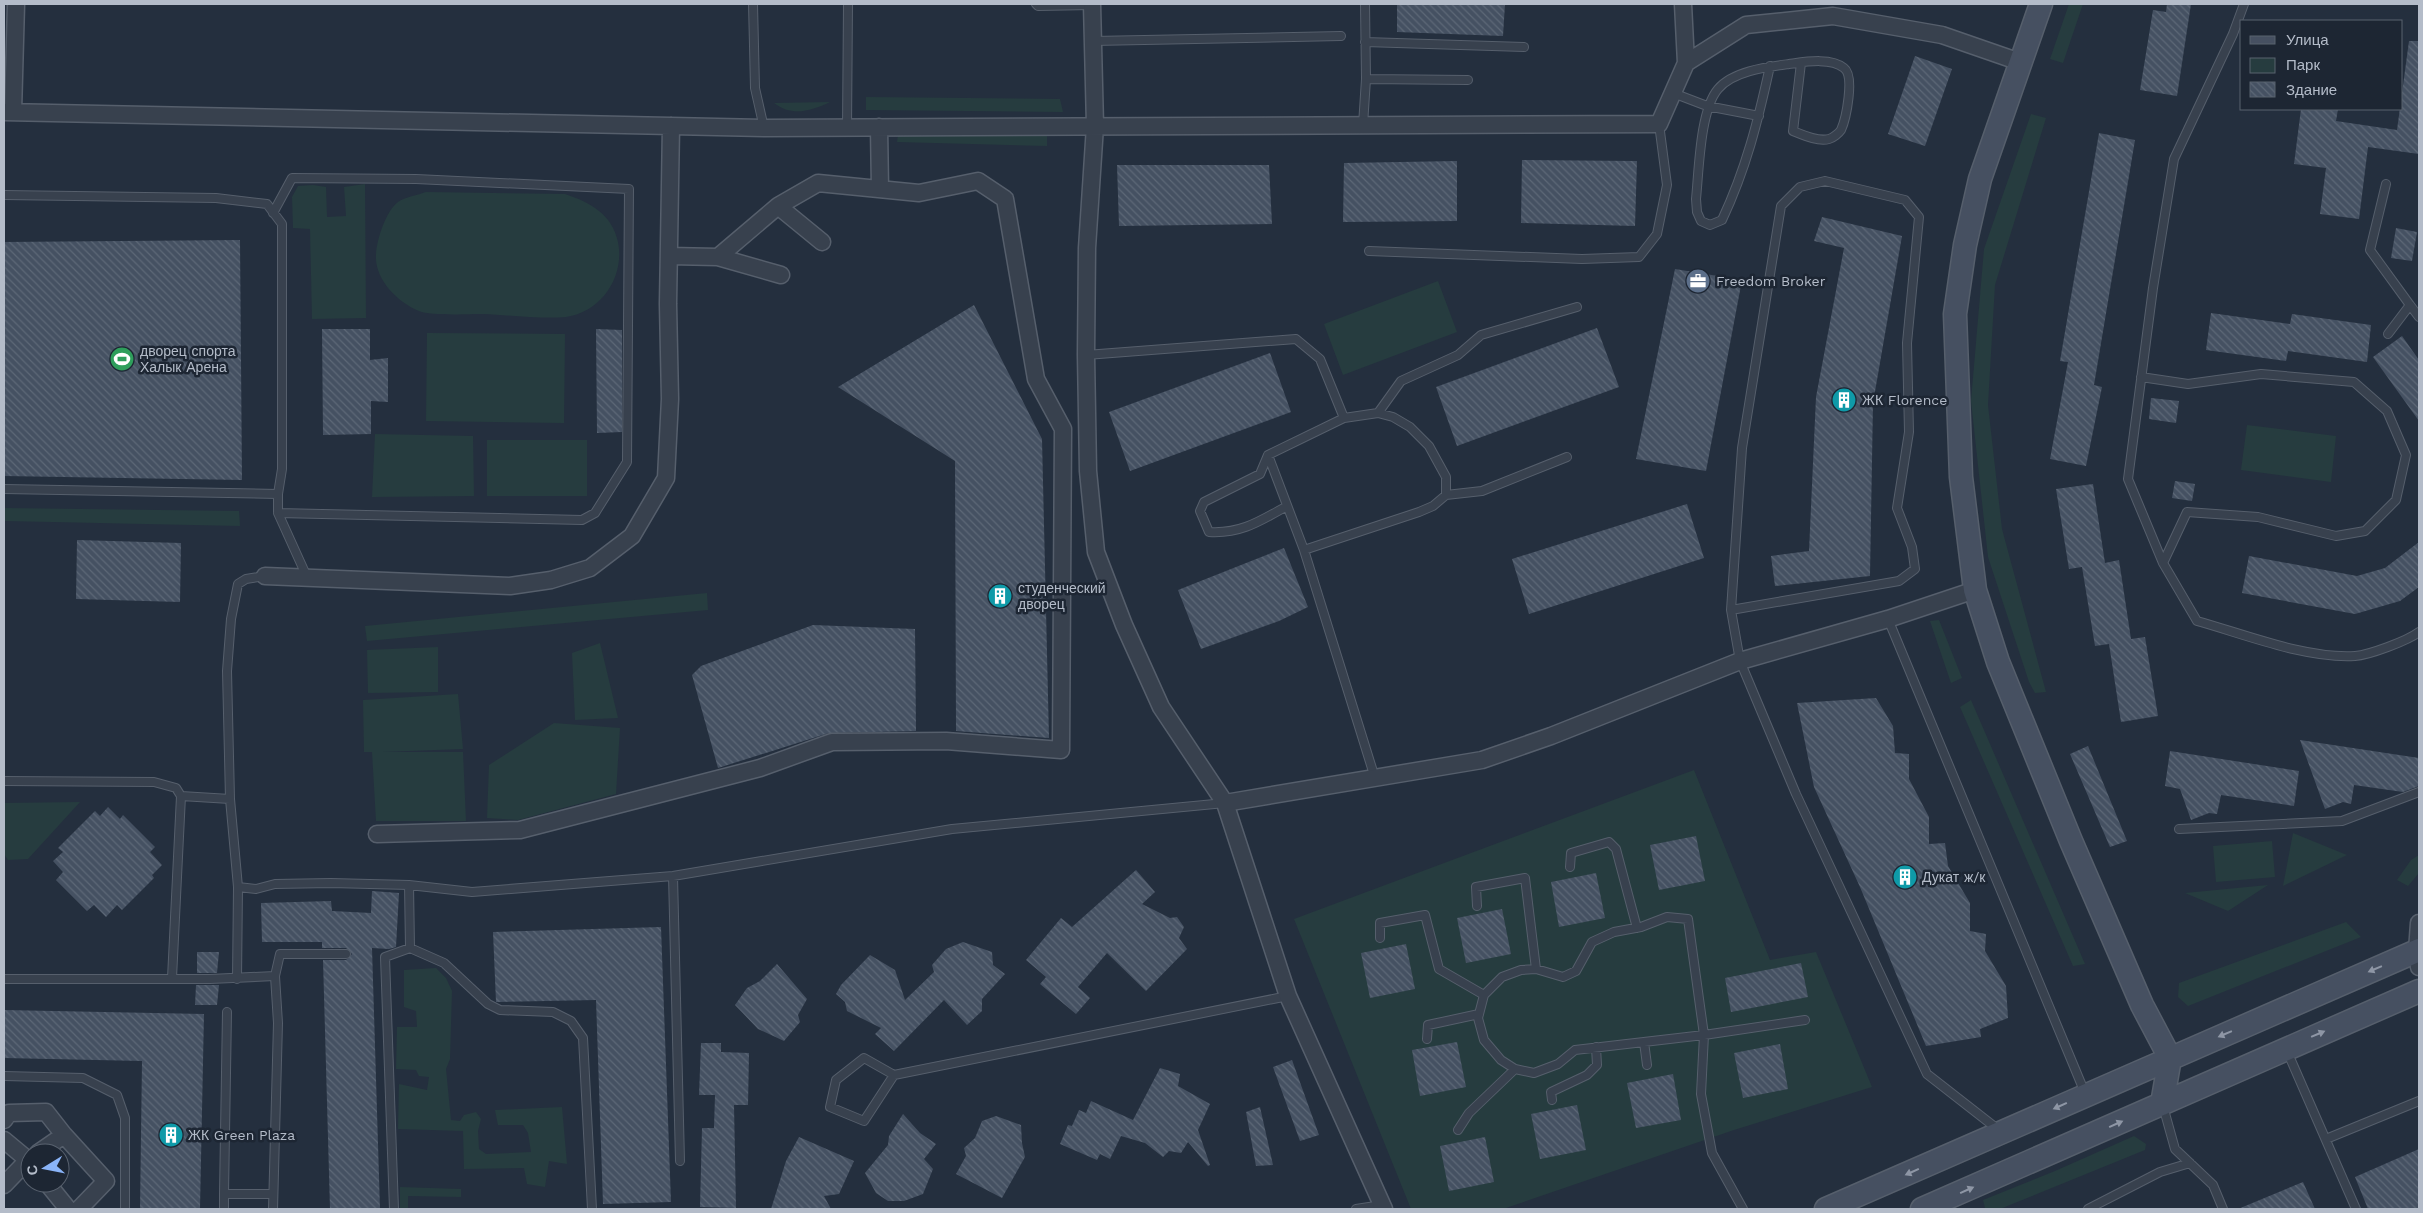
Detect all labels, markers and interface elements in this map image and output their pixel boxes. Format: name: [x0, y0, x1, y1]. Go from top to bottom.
legend: [2240, 20, 2403, 110]
text: Улица: [2286, 31, 2329, 49]
text: Парк: [2286, 56, 2320, 74]
text: Здание: [2286, 81, 2337, 99]
office icon: Freedom Broker: [1685, 268, 1711, 294]
place label: Freedom Broker: [1716, 273, 1826, 289]
place label: дворец спорта Халык Арена: [140, 343, 236, 375]
sports icon: дворец спорта Халык Арена: [109, 346, 135, 372]
building icon: ЖК Florence: [1831, 387, 1857, 413]
place label: ЖК Florence: [1862, 392, 1947, 408]
place label: студенческий дворец: [1018, 580, 1106, 612]
building icon: студенческий дворец: [987, 583, 1013, 609]
building icon: Дукат ж/к: [1892, 864, 1918, 890]
place label: Дукат ж/к: [1922, 869, 1986, 885]
one-way arrow: [2368, 966, 2382, 974]
one-way arrow: [2218, 1030, 2232, 1038]
one-way arrow: [2311, 1030, 2325, 1038]
one-way arrow: [2053, 1102, 2067, 1110]
one-way arrow: [2109, 1120, 2123, 1128]
building icon: ЖК Green Plaza: [158, 1122, 184, 1148]
place label: ЖК Green Plaza: [188, 1127, 295, 1143]
north arrow: [20, 1143, 70, 1193]
text: С: [23, 1164, 41, 1177]
one-way arrow: [1905, 1168, 1919, 1176]
one-way arrow: [1960, 1185, 1974, 1193]

